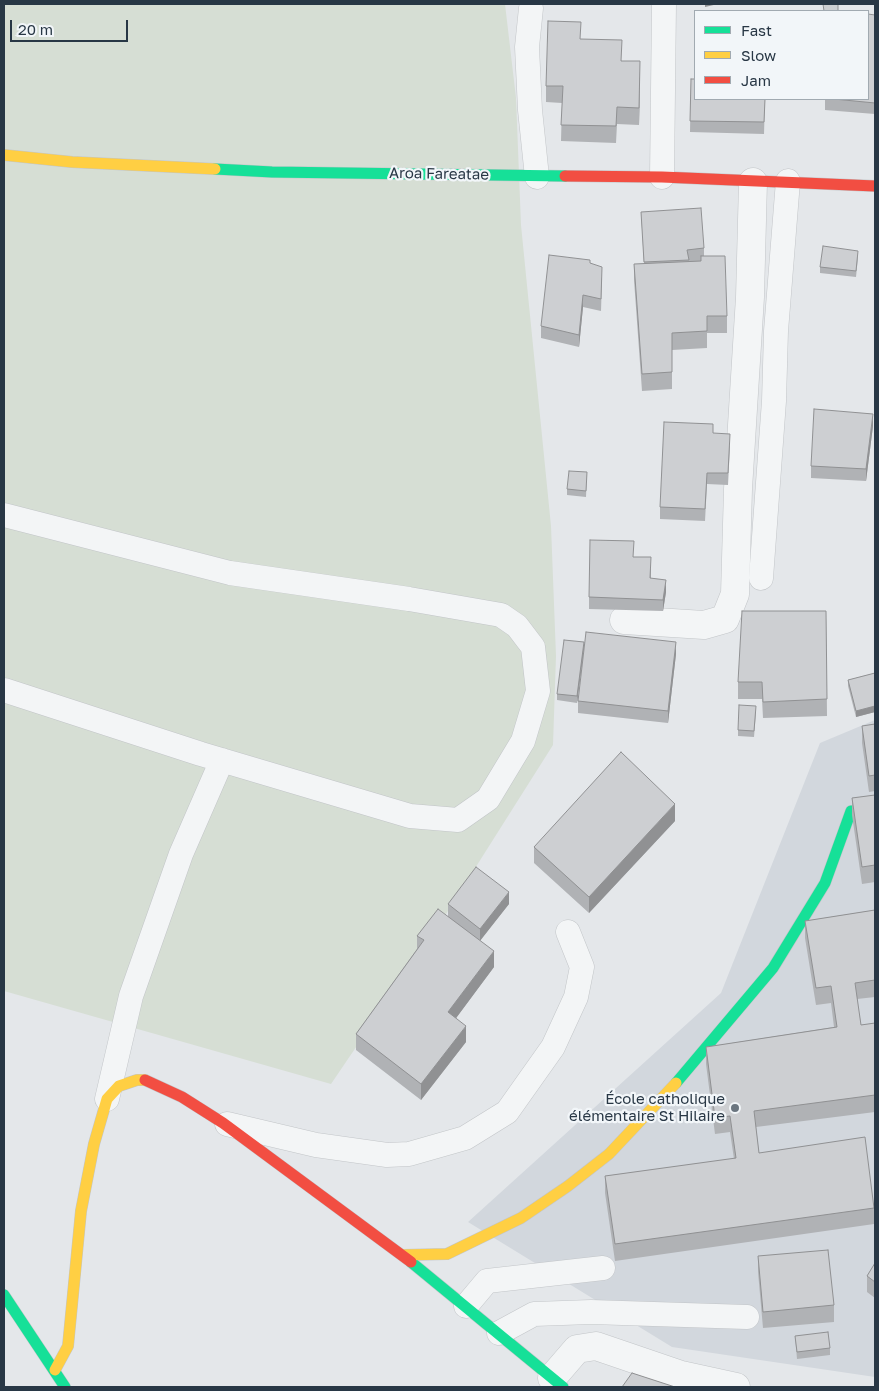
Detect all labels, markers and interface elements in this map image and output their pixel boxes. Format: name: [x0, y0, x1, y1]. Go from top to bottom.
scale bar: [12, 10, 130, 42]
legend: [694, 10, 869, 100]
text: 20 m: [18, 20, 53, 38]
text: Fast: [741, 21, 772, 39]
text: Slow: [741, 46, 776, 64]
text: Jam: [741, 71, 771, 89]
street label: Aroa Fareatae: [389, 164, 489, 184]
place label: École catholique élémentaire St Hilaire: [569, 1090, 725, 1125]
marker: École catholique élémentaire St Hilaire: [729, 1102, 741, 1114]

